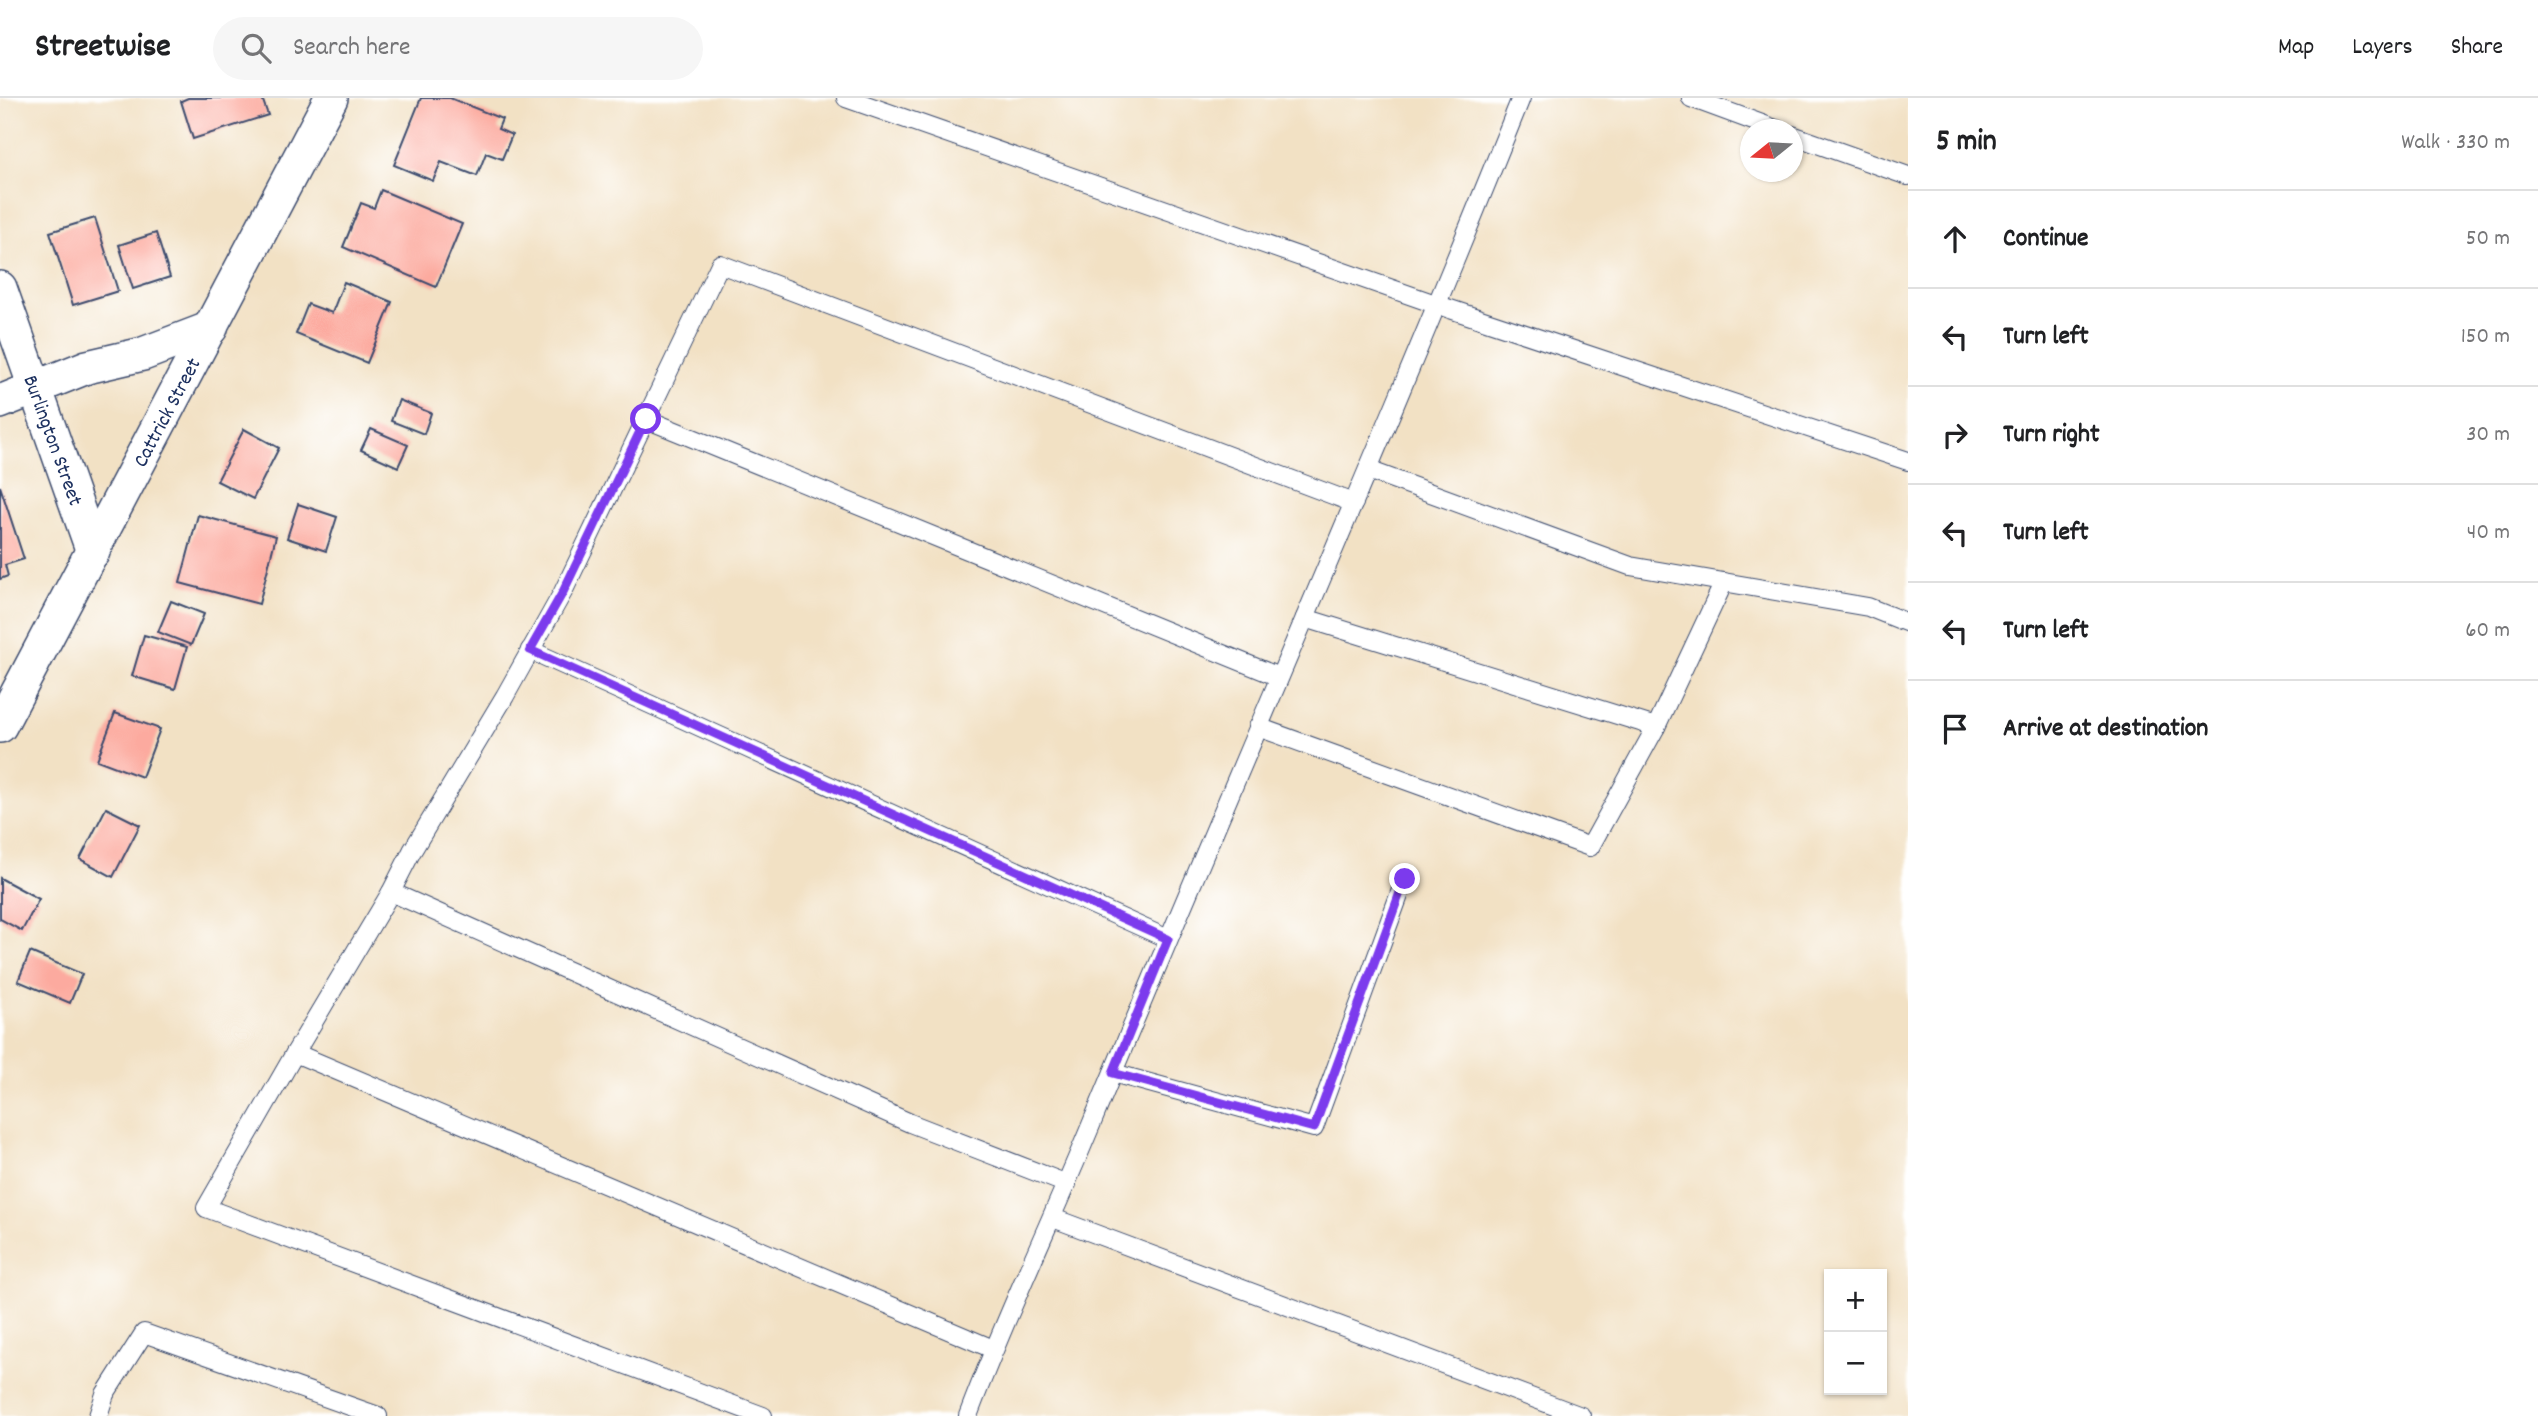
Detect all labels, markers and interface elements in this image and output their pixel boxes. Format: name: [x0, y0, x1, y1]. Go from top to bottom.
search box: [213, 17, 703, 80]
text: Streetwise: [35, 25, 171, 72]
icon: search: [237, 29, 275, 67]
text: Search here: [293, 30, 410, 67]
text: Map: [2278, 31, 2314, 65]
text: Layers: [2352, 31, 2413, 65]
text: Share: [2451, 31, 2503, 65]
north arrow: [1740, 119, 1803, 182]
text: 5 min: [1936, 122, 1997, 165]
text: Walk · 330 m: [2401, 127, 2510, 160]
icon: ahead: [1936, 220, 1974, 258]
text: Continue: [2003, 221, 2088, 258]
text: 50 m: [2466, 223, 2510, 256]
icon: left: [1936, 318, 1974, 356]
text: Turn left: [2003, 319, 2089, 356]
text: 150 m: [2461, 321, 2510, 354]
street label: Cattrick Street: [127, 353, 210, 474]
street label: Burlington Street: [14, 371, 89, 511]
route start: [630, 403, 661, 434]
icon: right: [1936, 416, 1974, 454]
text: Turn right: [2003, 417, 2100, 454]
text: 30 m: [2466, 419, 2510, 452]
icon: left: [1936, 514, 1974, 552]
text: Turn left: [2003, 515, 2089, 552]
text: 40 m: [2467, 517, 2510, 550]
icon: left: [1936, 612, 1974, 650]
text: Turn left: [2003, 613, 2089, 650]
text: 60 m: [2465, 615, 2510, 648]
icon: arrive: [1936, 710, 1974, 748]
text: Arrive at destination: [2003, 711, 2208, 748]
route end: [1389, 863, 1420, 894]
map controls: [1824, 1269, 1887, 1395]
button: +: [1824, 1269, 1887, 1332]
button: −: [1824, 1332, 1887, 1395]

